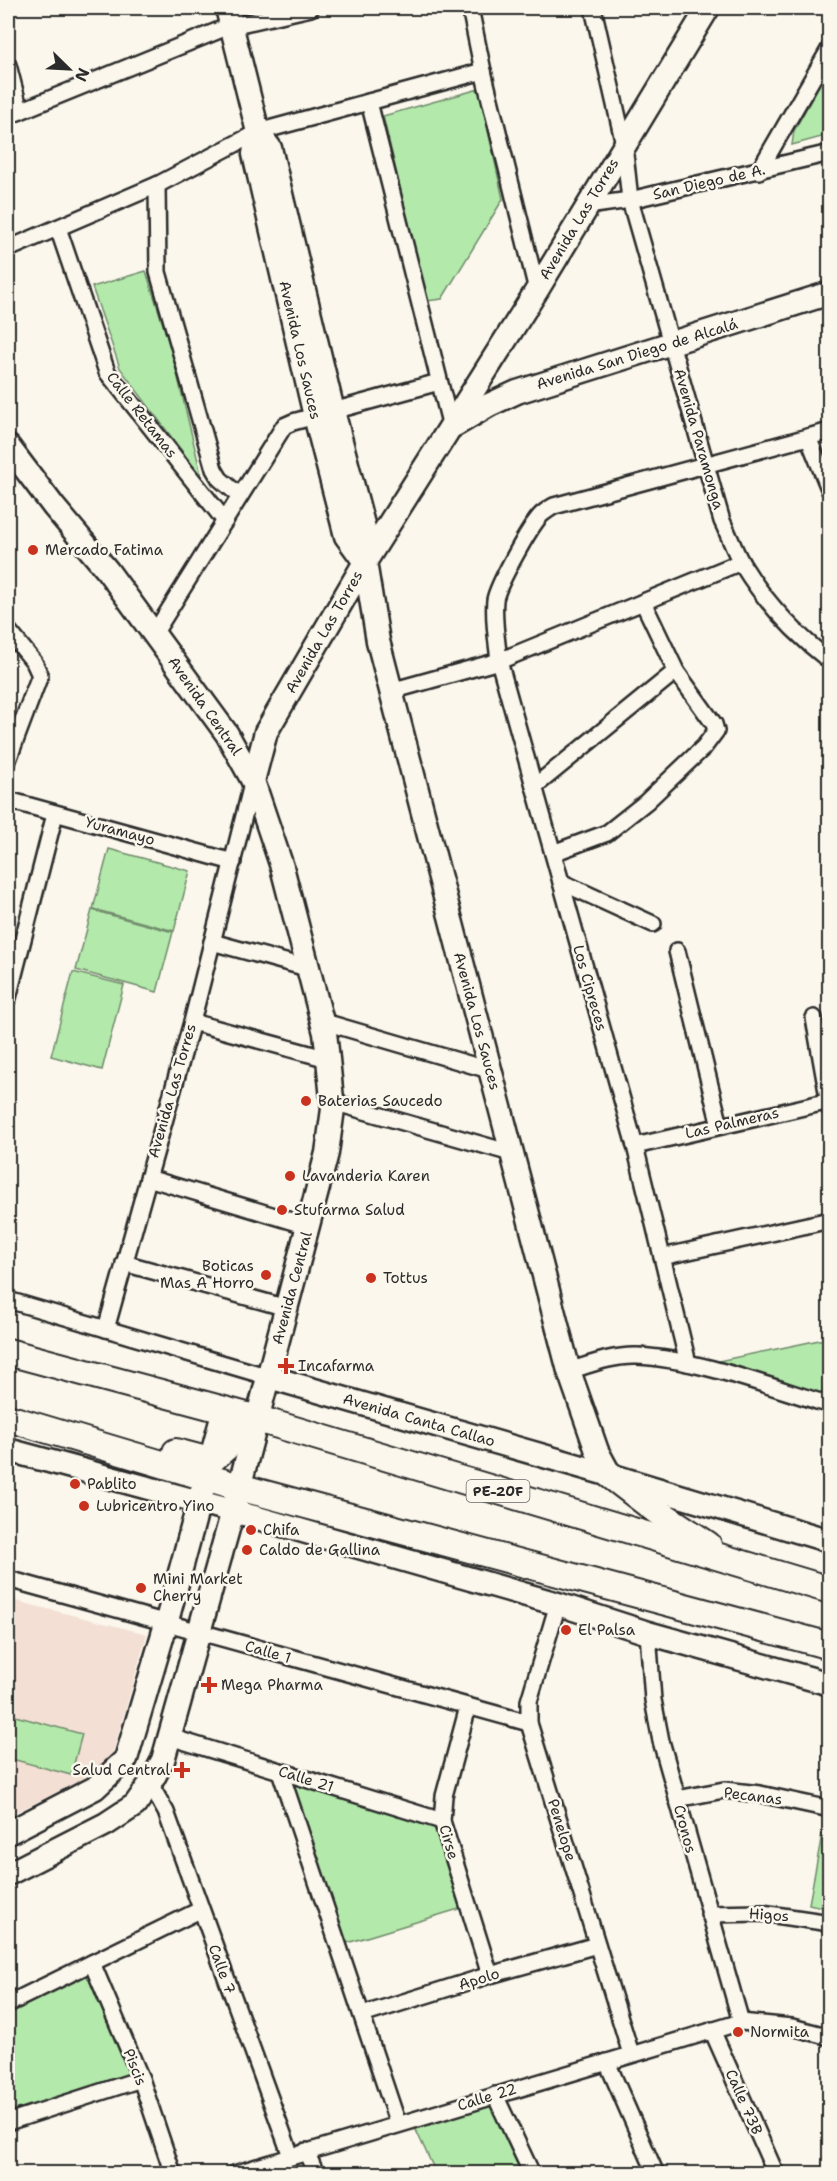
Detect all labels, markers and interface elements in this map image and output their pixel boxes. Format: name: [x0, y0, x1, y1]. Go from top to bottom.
north arrow: [39, 39, 99, 99]
text: N: [70, 65, 94, 85]
street label: Avenida Las Torres: [535, 154, 623, 284]
street label: San Diego de A.: [651, 159, 767, 205]
street label: Avenida Los Sauces: [274, 279, 326, 421]
street label: Avenida San Diego de Alcalá: [534, 314, 741, 394]
street label: Avenida Paramonga: [669, 366, 729, 512]
street label: Calle Retamas: [102, 368, 182, 462]
place label: Mercado Fatima: [45, 540, 164, 560]
marker: Mercado Fatima: [26, 543, 40, 557]
street label: Avenida Las Torres: [281, 567, 367, 697]
street label: Avenida Central: [163, 653, 247, 760]
street label: Yuramayo: [83, 812, 157, 850]
street label: Los Cipreces: [568, 943, 612, 1033]
street label: Avenida Los Sauces: [449, 950, 505, 1092]
street label: Avenida Las Torres: [143, 1022, 201, 1160]
place label: Baterias Saucedo: [318, 1091, 442, 1111]
marker: Baterias Saucedo: [299, 1094, 313, 1108]
street label: Las Palmeras: [683, 1103, 781, 1143]
place label: Lavanderia Karen: [302, 1166, 430, 1186]
marker: Lavanderia Karen: [283, 1169, 297, 1183]
place label: Stufarma Salud: [294, 1200, 405, 1220]
marker: Stufarma Salud: [275, 1203, 289, 1217]
street label: Avenida Central: [267, 1229, 317, 1347]
place label: Boticas Mas A Horro: [160, 1256, 254, 1293]
marker: Boticas Mas A Horro: [259, 1268, 273, 1282]
place label: Tottus: [383, 1268, 428, 1288]
marker: Tottus: [364, 1271, 378, 1285]
place label: Incafarma: [298, 1356, 375, 1376]
marker: Incafarma: [279, 1359, 293, 1373]
street label: Avenida Canta Callao: [341, 1389, 497, 1451]
place label: Pablito: [87, 1474, 137, 1494]
marker: Pablito: [68, 1477, 82, 1491]
road number: PE-20F: [466, 1480, 530, 1502]
place label: Lubricentro Yino: [96, 1496, 214, 1516]
marker: Lubricentro Yino: [77, 1499, 91, 1513]
place label: Chifa: [263, 1520, 300, 1540]
marker: Chifa: [244, 1523, 258, 1537]
place label: Caldo de Gallina: [259, 1540, 381, 1560]
marker: Caldo de Gallina: [240, 1543, 254, 1557]
place label: Mini Market Cherry: [153, 1569, 243, 1606]
marker: Mini Market Cherry: [134, 1581, 148, 1595]
place label: El Palsa: [578, 1620, 636, 1640]
marker: El Palsa: [559, 1623, 573, 1637]
street label: Calle 1: [243, 1636, 293, 1668]
place label: Mega Pharma: [221, 1675, 323, 1695]
marker: Mega Pharma: [202, 1678, 216, 1692]
place label: Salud Central: [73, 1760, 170, 1780]
street label: Calle 21: [276, 1761, 336, 1797]
marker: Salud Central: [175, 1763, 189, 1777]
street label: Pecanas: [723, 1782, 783, 1810]
street label: Penelope: [543, 1796, 581, 1864]
street label: Cronos: [669, 1803, 701, 1855]
street label: Cirse: [435, 1822, 463, 1862]
street label: Higos: [748, 1904, 790, 1926]
street label: Calle 7: [204, 1941, 240, 1997]
street label: Apolo: [456, 1963, 502, 1995]
place label: Normita: [750, 2022, 810, 2042]
marker: Normita: [731, 2025, 745, 2039]
street label: Piscis: [119, 2046, 151, 2088]
street label: Calle 73B: [721, 2066, 767, 2138]
street label: Calle 22: [455, 2079, 519, 2115]

